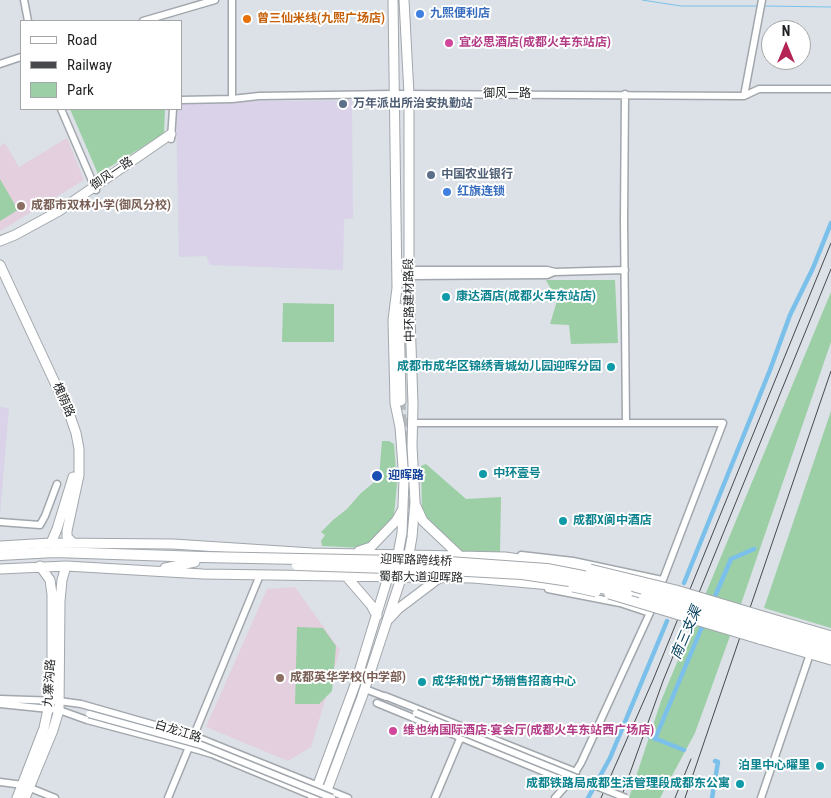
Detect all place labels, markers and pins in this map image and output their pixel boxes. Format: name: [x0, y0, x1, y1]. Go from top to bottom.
place label: 九熙便利店: [430, 7, 490, 21]
marker: 九熙便利店: [414, 8, 426, 20]
place label: 曾三仙米线(九熙广场店): [257, 12, 385, 26]
marker: 曾三仙米线(九熙广场店): [241, 13, 253, 25]
place label: 宜必思酒店(成都火车东站店): [459, 36, 611, 50]
marker: 宜必思酒店(成都火车东站店): [443, 37, 455, 49]
place label: 万年派出所治安执勤站: [353, 97, 473, 111]
marker: 万年派出所治安执勤站: [337, 98, 349, 110]
place label: 中国农业银行: [441, 168, 513, 182]
marker: 中国农业银行: [425, 169, 437, 181]
place label: 红旗连锁: [457, 185, 505, 199]
marker: 红旗连锁: [441, 186, 453, 198]
place label: 成都市双林小学(御风分校): [31, 199, 171, 213]
marker: 成都市双林小学(御风分校): [15, 200, 27, 212]
place label: 康达酒店(成都火车东站店): [456, 290, 596, 304]
marker: 康达酒店(成都火车东站店): [440, 291, 452, 303]
place label: 成都市成华区锦绣青城幼儿园迎晖分园: [397, 360, 601, 374]
marker: 成都市成华区锦绣青城幼儿园迎晖分园: [605, 361, 617, 373]
place label: 中环壹号: [493, 467, 541, 481]
marker: 中环壹号: [477, 468, 489, 480]
marker: 迎晖路: [370, 469, 384, 483]
place label: 迎晖路: [388, 469, 424, 483]
place label: 成都X阆中酒店: [573, 514, 652, 528]
marker: 成都X阆中酒店: [557, 515, 569, 527]
place label: 成都英华学校(中学部): [290, 671, 406, 685]
marker: 成都英华学校(中学部): [274, 672, 286, 684]
place label: 成华和悦广场销售招商中心: [432, 675, 576, 689]
marker: 成华和悦广场销售招商中心: [416, 676, 428, 688]
place label: 维也纳国际酒店·宴会厅(成都火车东站西广场店): [403, 724, 654, 738]
marker: 维也纳国际酒店·宴会厅(成都火车东站西广场店): [387, 725, 399, 737]
place label: 泊里中心曜里: [738, 759, 810, 773]
marker: 泊里中心曜里: [814, 760, 826, 772]
place label: 成都铁路局成都生活管理段成都东公寓: [526, 777, 730, 791]
marker: 成都铁路局成都生活管理段成都东公寓: [734, 778, 746, 790]

